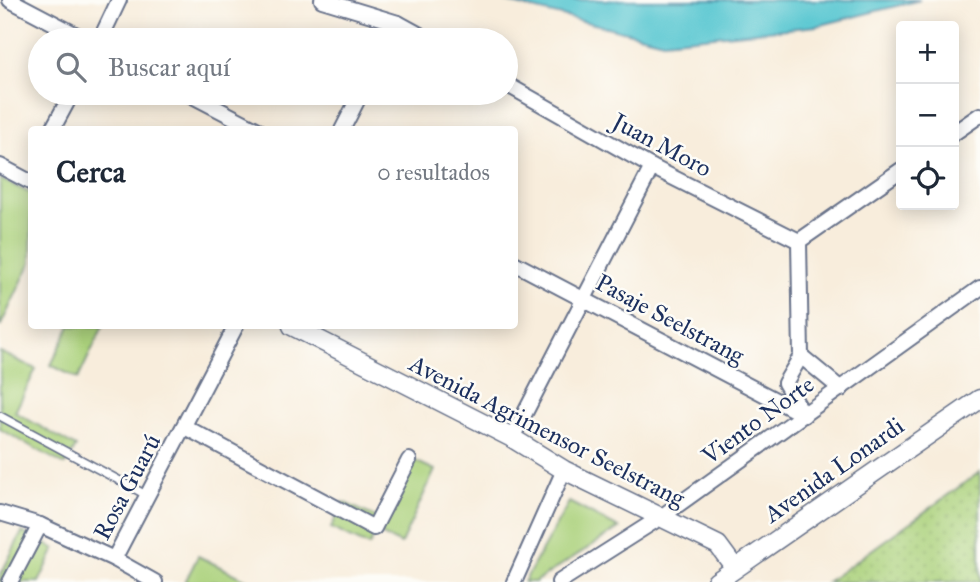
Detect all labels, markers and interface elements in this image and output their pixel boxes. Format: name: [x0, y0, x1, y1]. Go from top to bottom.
map controls: [896, 21, 959, 210]
button: +: [896, 21, 959, 84]
search box: [28, 28, 518, 105]
icon: search: [52, 48, 90, 86]
text: Buscar aquí: [108, 51, 230, 83]
button: −: [896, 84, 959, 147]
street label: Juan Moro: [605, 105, 717, 184]
button: locate: [896, 147, 959, 210]
text: Cerca: [56, 154, 125, 190]
text: 0 resultados: [377, 158, 490, 186]
street label: Pasaje Seelstrang: [590, 267, 750, 371]
street label: Avenida Agrimensor Seelstrang: [403, 348, 691, 514]
street label: Viento Norte: [695, 369, 820, 471]
street label: Avenida Lonardi: [757, 410, 910, 530]
street label: Rosa Guarú: [87, 429, 167, 545]

